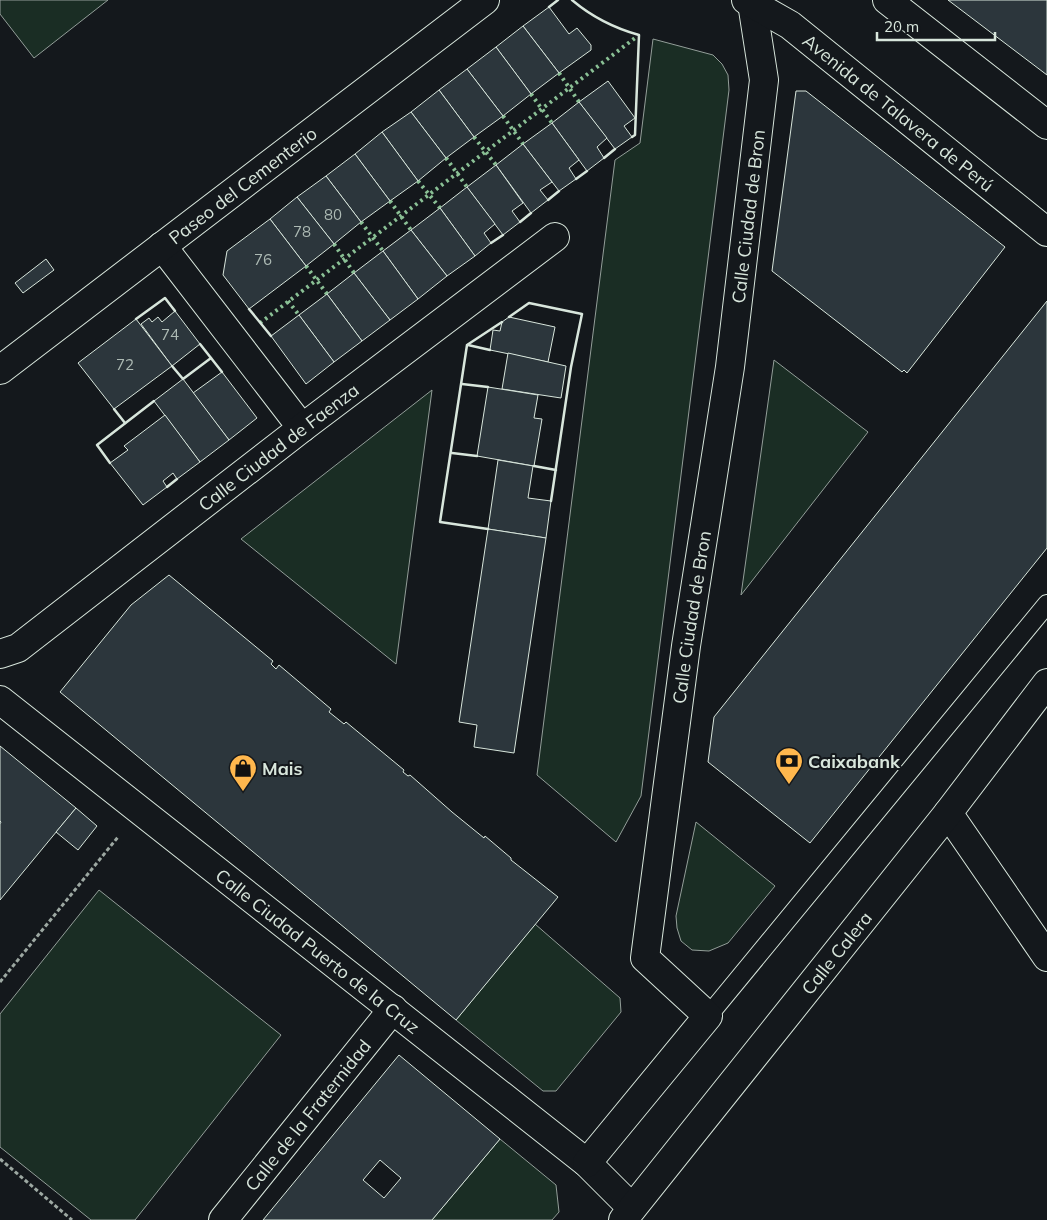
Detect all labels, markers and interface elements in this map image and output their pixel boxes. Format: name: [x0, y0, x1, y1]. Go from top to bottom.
scale bar: [877, 10, 994, 42]
text: 20 m: [884, 17, 919, 36]
street label: Avenida de Talavera de Perú: [799, 29, 999, 196]
street label: Paseo del Cementerio: [164, 121, 321, 249]
street label: Calle Ciudad de Bron: [726, 128, 770, 304]
house number: 80: [324, 205, 342, 224]
house number: 78: [293, 222, 311, 241]
house number: 76: [254, 250, 272, 269]
house number: 74: [161, 325, 179, 344]
house number: 72: [116, 355, 134, 374]
street label: Calle Ciudad de Faenza: [193, 378, 363, 516]
street label: Calle Ciudad de Bron: [667, 529, 716, 705]
bank icon: Caixabank: [774, 746, 804, 785]
place label: Caixabank: [808, 750, 901, 773]
shop icon: Mais: [228, 753, 258, 792]
place label: Mais: [262, 757, 303, 780]
street label: Calle Ciudad Puerto de la Cruz: [211, 863, 425, 1038]
street label: Calle Calera: [796, 906, 877, 999]
street label: Calle de la Fraternidad: [240, 1034, 376, 1195]

